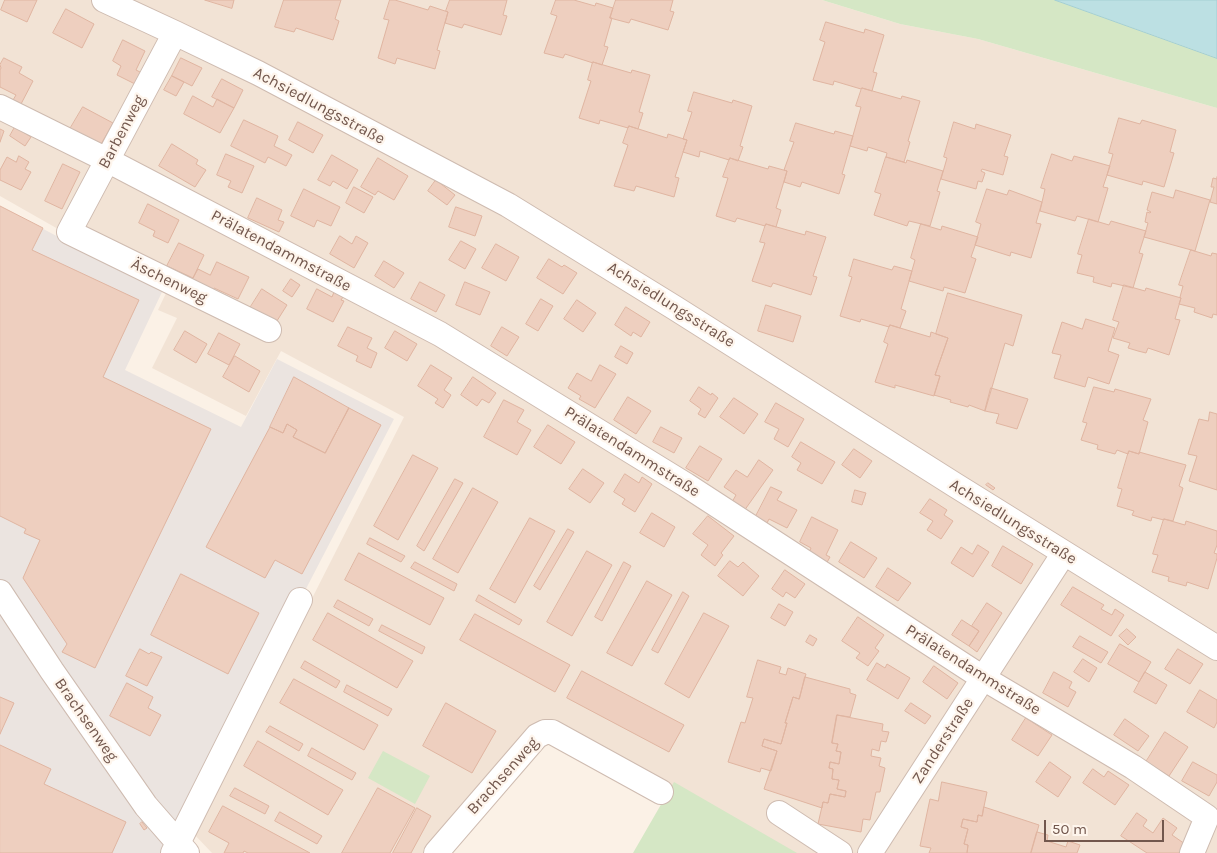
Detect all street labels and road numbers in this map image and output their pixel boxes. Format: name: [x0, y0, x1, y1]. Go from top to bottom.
street label: Achsiedlungsstraße: [250, 63, 388, 149]
street label: Barbenweg: [95, 92, 149, 172]
street label: Prälatendammstraße: [208, 206, 354, 296]
street label: Äschenweg: [128, 254, 210, 308]
street label: Achsiedlungsstraße: [604, 258, 738, 352]
street label: Prälatendammstraße: [561, 403, 703, 501]
street label: Achsiedlungsstraße: [946, 475, 1080, 569]
street label: Prälatendammstraße: [902, 621, 1044, 719]
street label: Brachsenweg: [50, 675, 122, 765]
street label: Zanderstraße: [908, 694, 978, 788]
street label: Brachsenweg: [463, 733, 543, 819]

